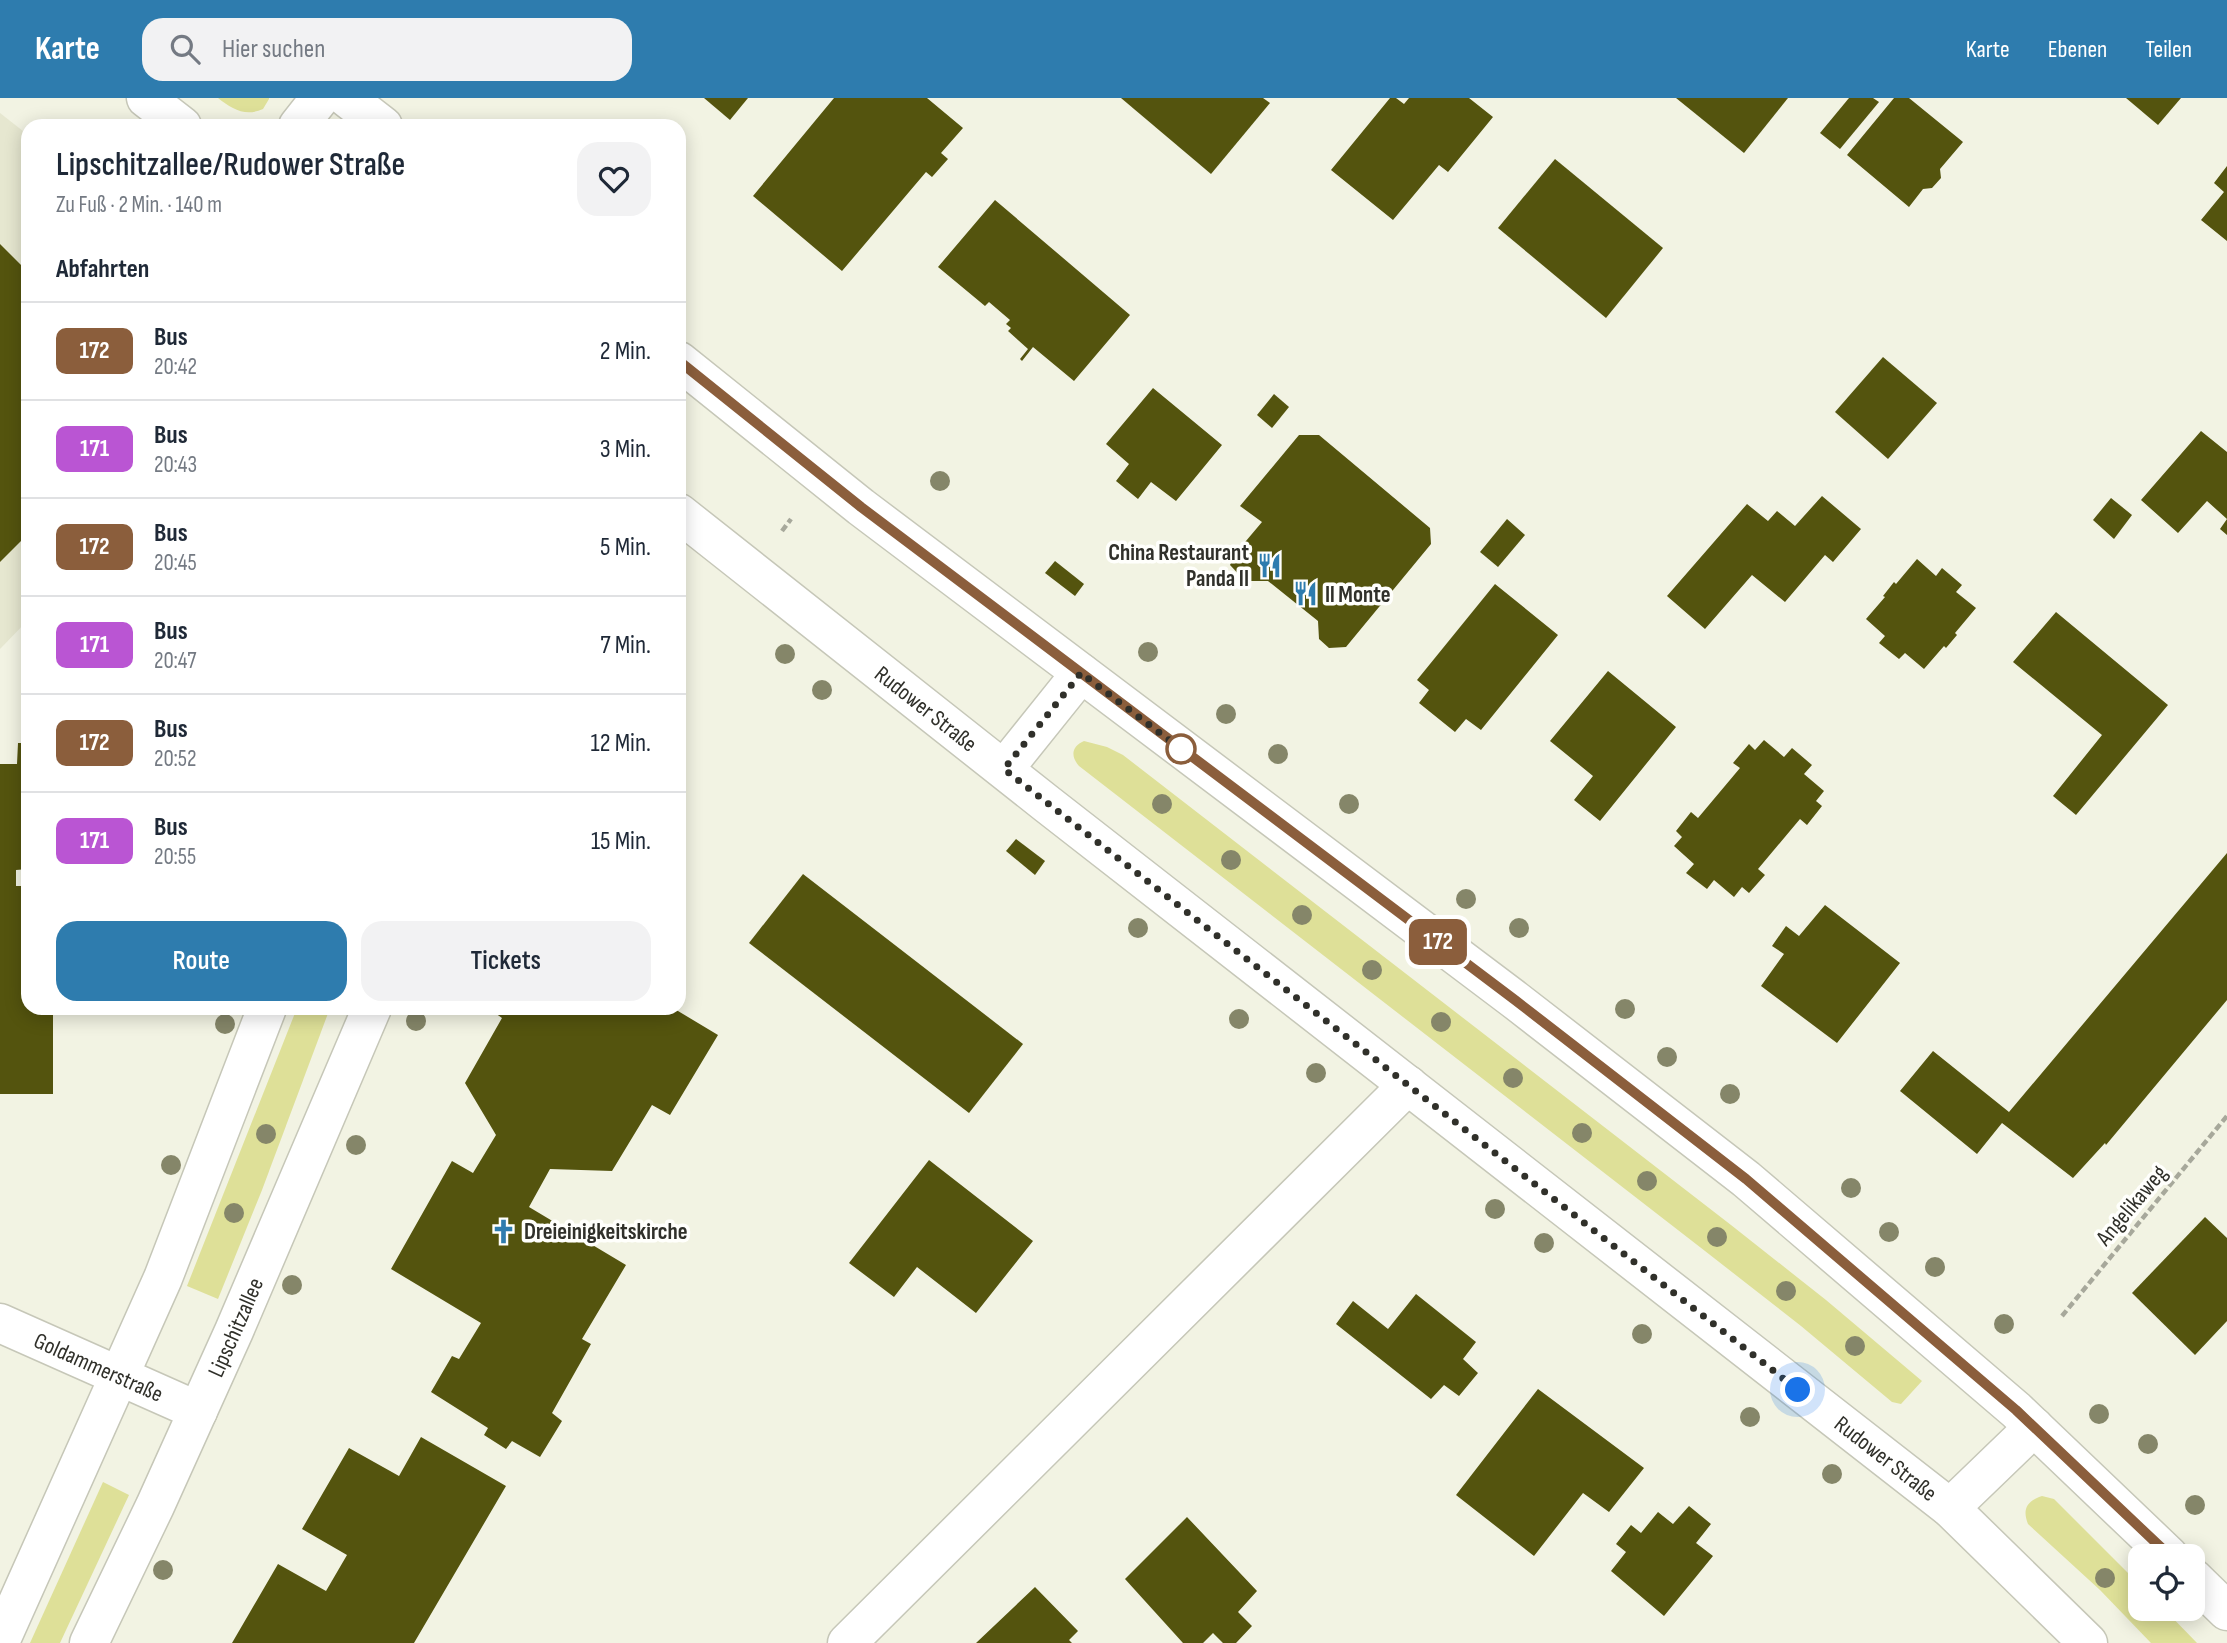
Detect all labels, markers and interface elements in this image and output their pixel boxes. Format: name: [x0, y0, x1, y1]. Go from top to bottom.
search box: [142, 18, 632, 81]
text: Karte: [35, 29, 100, 69]
icon: search: [166, 30, 204, 68]
text: Hier suchen: [222, 34, 325, 65]
text: Karte: [1966, 35, 2010, 64]
text: Ebenen: [2048, 35, 2107, 64]
text: Teilen: [2145, 35, 2192, 64]
button: heart: [577, 142, 651, 216]
text: Lipschitzallee/Rudower Straße: [56, 145, 405, 185]
text: Zu Fuß · 2 Min. · 140 m: [56, 191, 222, 219]
text: Abfahrten: [56, 254, 149, 285]
text: Bus: [154, 322, 188, 353]
text: 172: [79, 336, 110, 365]
text: 2 Min.: [600, 336, 651, 367]
text: 20:42: [154, 353, 197, 381]
text: Bus: [154, 420, 188, 451]
text: 171: [80, 434, 109, 463]
text: 3 Min.: [600, 434, 651, 465]
text: 20:43: [154, 451, 197, 479]
text: Bus: [154, 518, 188, 549]
text: 172: [79, 532, 110, 561]
text: 5 Min.: [600, 532, 651, 563]
place label: China Restaurant Panda II: [1108, 539, 1249, 593]
text: 20:45: [154, 549, 197, 577]
restaurant icon: China Restaurant Panda II: [1255, 551, 1283, 579]
restaurant icon: Il Monte: [1291, 580, 1319, 608]
place label: Il Monte: [1325, 581, 1391, 609]
text: Bus: [154, 616, 188, 647]
text: 171: [80, 630, 109, 659]
text: 7 Min.: [600, 630, 651, 661]
text: 20:47: [154, 647, 196, 675]
street label: Rudower Straße: [869, 660, 982, 758]
text: Bus: [154, 714, 188, 745]
text: 172: [79, 728, 110, 757]
text: 12 Min.: [590, 728, 651, 759]
unlabelled marker: [1166, 734, 1196, 764]
text: 20:52: [154, 745, 197, 773]
text: Bus: [154, 812, 188, 843]
text: 171: [80, 826, 109, 855]
text: 15 Min.: [591, 826, 651, 857]
text: 20:55: [154, 843, 196, 871]
line badge: 172: [1398, 919, 1478, 965]
button: Route: [56, 921, 347, 1001]
button: Tickets: [361, 921, 651, 1001]
text: 172: [1423, 927, 1453, 956]
street label: Angelikaweg: [2089, 1160, 2173, 1252]
church icon: Dreieinigkeitskirche: [490, 1217, 518, 1245]
place label: Dreieinigkeitskirche: [524, 1218, 688, 1246]
street label: Lipschitzallee: [202, 1274, 270, 1382]
street label: Goldammerstraße: [29, 1327, 167, 1409]
your location: [1780, 1372, 1815, 1407]
street label: Rudower Straße: [1828, 1410, 1942, 1508]
map controls: [2128, 1544, 2205, 1621]
button: locate: [2128, 1544, 2205, 1621]

